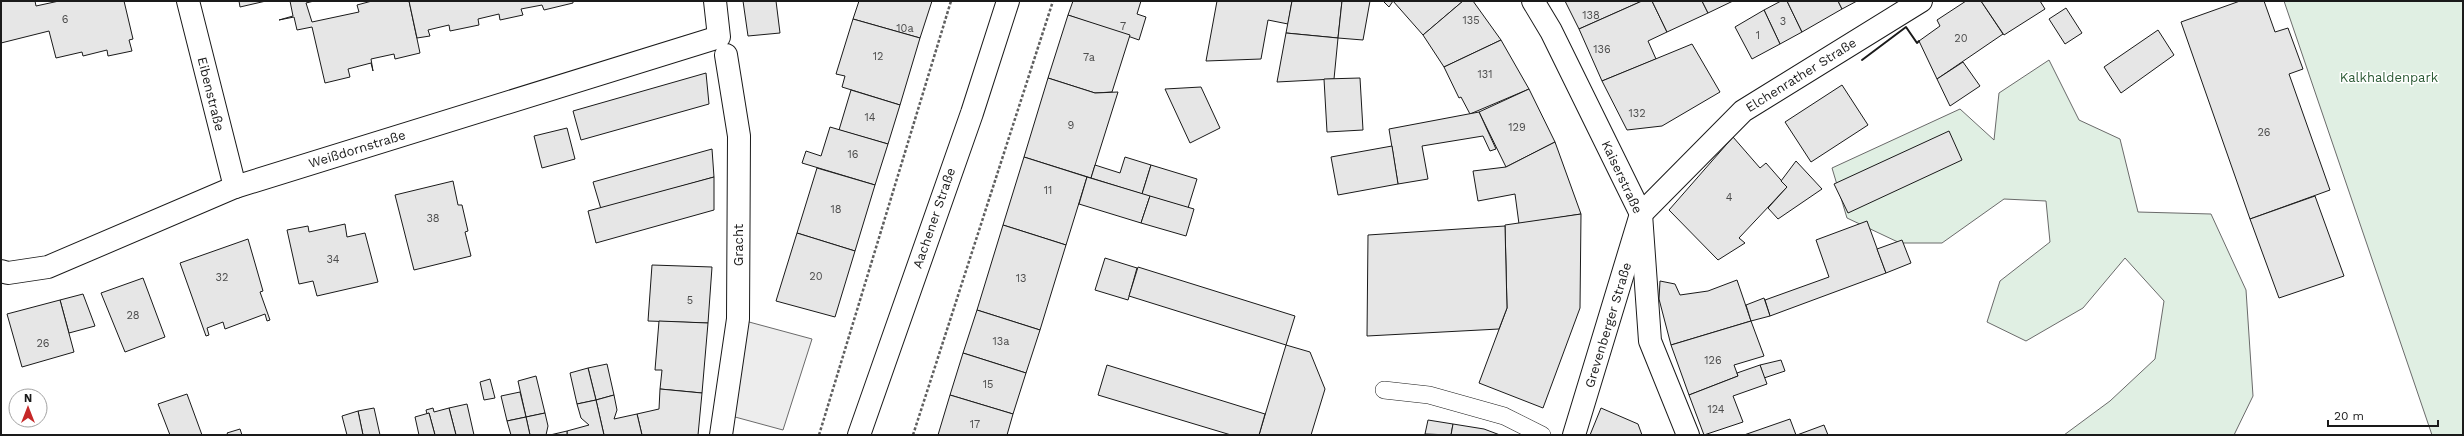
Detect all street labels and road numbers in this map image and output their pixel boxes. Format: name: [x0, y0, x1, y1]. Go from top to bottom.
street label: Elchenrather Straße: [1743, 35, 1859, 115]
street label: Eibenstraße: [195, 55, 227, 133]
street label: Weißdornstraße: [307, 127, 407, 171]
street label: Kaiserstraße: [1599, 138, 1645, 216]
street label: Aachener Straße: [910, 166, 958, 270]
street label: Gracht: [731, 223, 746, 266]
street label: Grevenberger Straße: [1582, 260, 1634, 390]

